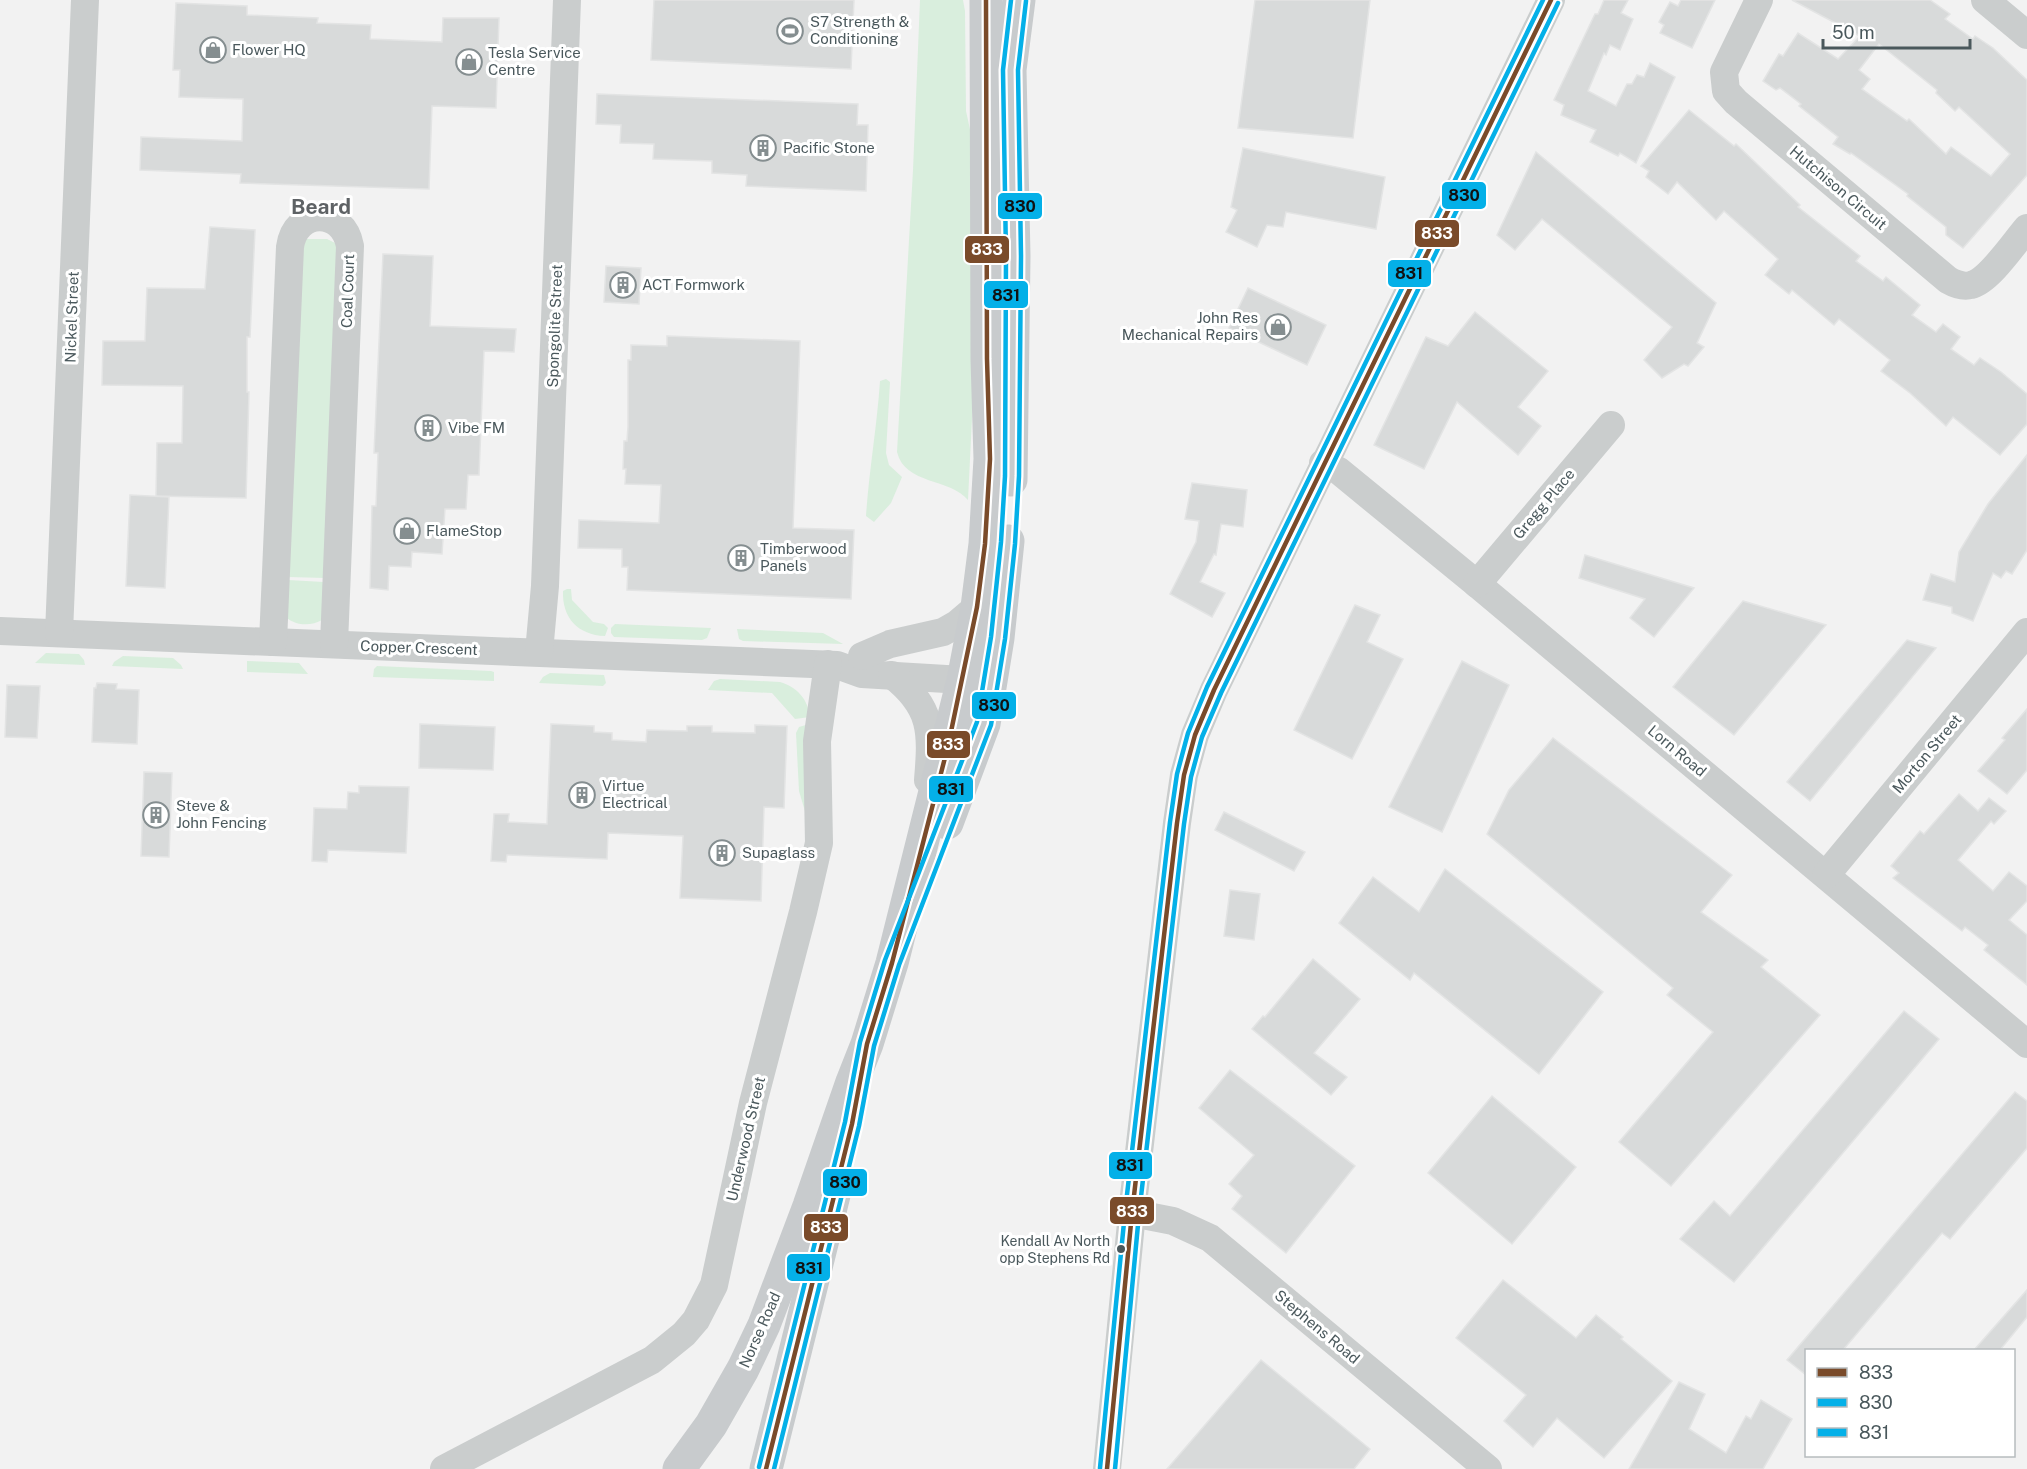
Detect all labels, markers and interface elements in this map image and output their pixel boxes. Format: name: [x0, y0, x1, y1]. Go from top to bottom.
scale bar: [1823, 12, 1970, 50]
place label: S7 Strength & Conditioning: [810, 13, 909, 47]
sports icon: S7 Strength & Conditioning: [775, 16, 805, 46]
text: 50 m: [1832, 22, 1875, 43]
shop icon: Flower HQ: [198, 35, 228, 65]
place label: Flower HQ: [232, 41, 306, 58]
place label: Tesla Service Centre: [488, 44, 581, 78]
shop icon: Tesla Service Centre: [454, 47, 484, 77]
building icon: Pacific Stone: [748, 133, 778, 163]
place label: Pacific Stone: [783, 139, 875, 156]
street label: Hutchison Circuit: [1787, 142, 1890, 233]
line badge: 830: [1441, 181, 1487, 210]
text: 830: [1448, 186, 1480, 205]
line badge: 830: [997, 192, 1043, 220]
district label: Beard: [291, 194, 351, 219]
text: 830: [1004, 197, 1036, 216]
line badge: 833: [1414, 219, 1460, 248]
text: 833: [1421, 224, 1453, 243]
line badge: 833: [964, 235, 1010, 264]
text: 833: [971, 240, 1003, 259]
street label: Coal Court: [338, 253, 357, 328]
line badge: 831: [1387, 259, 1432, 288]
street label: Spongolite Street: [544, 264, 565, 388]
text: 831: [1395, 264, 1423, 283]
building icon: ACT Formwork: [608, 270, 638, 300]
street label: Nickel Street: [61, 271, 82, 363]
place label: ACT Formwork: [642, 276, 745, 293]
line badge: 831: [983, 280, 1029, 309]
text: 831: [992, 286, 1020, 305]
place label: John Res Mechanical Repairs: [1122, 309, 1258, 343]
shop icon: John Res Mechanical Repairs: [1263, 312, 1293, 342]
building icon: Vibe FM: [413, 413, 443, 443]
place label: Vibe FM: [448, 419, 505, 436]
street label: Gregg Place: [1509, 465, 1578, 542]
shop icon: FlameStop: [392, 516, 422, 546]
place label: FlameStop: [426, 522, 502, 539]
place label: Timberwood Panels: [760, 540, 847, 574]
building icon: Timberwood Panels: [726, 543, 756, 573]
street label: Copper Crescent: [360, 637, 478, 658]
line badge: 830: [971, 691, 1017, 720]
text: 830: [978, 696, 1010, 715]
street label: Morton Street: [1889, 711, 1965, 797]
street label: Lorn Road: [1645, 721, 1710, 780]
line badge: 833: [926, 730, 971, 759]
text: 833: [932, 735, 964, 754]
line badge: 831: [928, 775, 974, 803]
place label: Virtue Electrical: [602, 777, 668, 811]
building icon: Virtue Electrical: [567, 780, 597, 810]
text: 831: [937, 780, 965, 799]
place label: Steve & John Fencing: [176, 797, 267, 831]
building icon: Steve & John Fencing: [141, 800, 171, 830]
building icon: Supaglass: [707, 838, 737, 868]
place label: Supaglass: [742, 844, 815, 861]
street label: Underwood Street: [723, 1075, 768, 1203]
line badge: 831: [1108, 1151, 1153, 1180]
text: 831: [1116, 1156, 1144, 1175]
line badge: 830: [822, 1168, 868, 1197]
text: 830: [829, 1173, 861, 1192]
line badge: 833: [1109, 1196, 1155, 1225]
text: 833: [1116, 1202, 1148, 1221]
line badge: 833: [803, 1213, 849, 1242]
text: 833: [810, 1218, 842, 1237]
place label: Kendall Av North opp Stephens Rd: [999, 1233, 1110, 1266]
marker: Kendall Av North opp Stephens Rd: [1115, 1243, 1127, 1255]
line badge: 831: [786, 1253, 831, 1282]
text: 831: [795, 1259, 823, 1278]
street label: Stephens Road: [1272, 1286, 1363, 1367]
street label: Norse Road: [735, 1289, 784, 1370]
legend: [1805, 1349, 2015, 1457]
text: 833: [1859, 1362, 1893, 1383]
text: 830: [1859, 1392, 1893, 1413]
text: 831: [1859, 1422, 1889, 1443]

